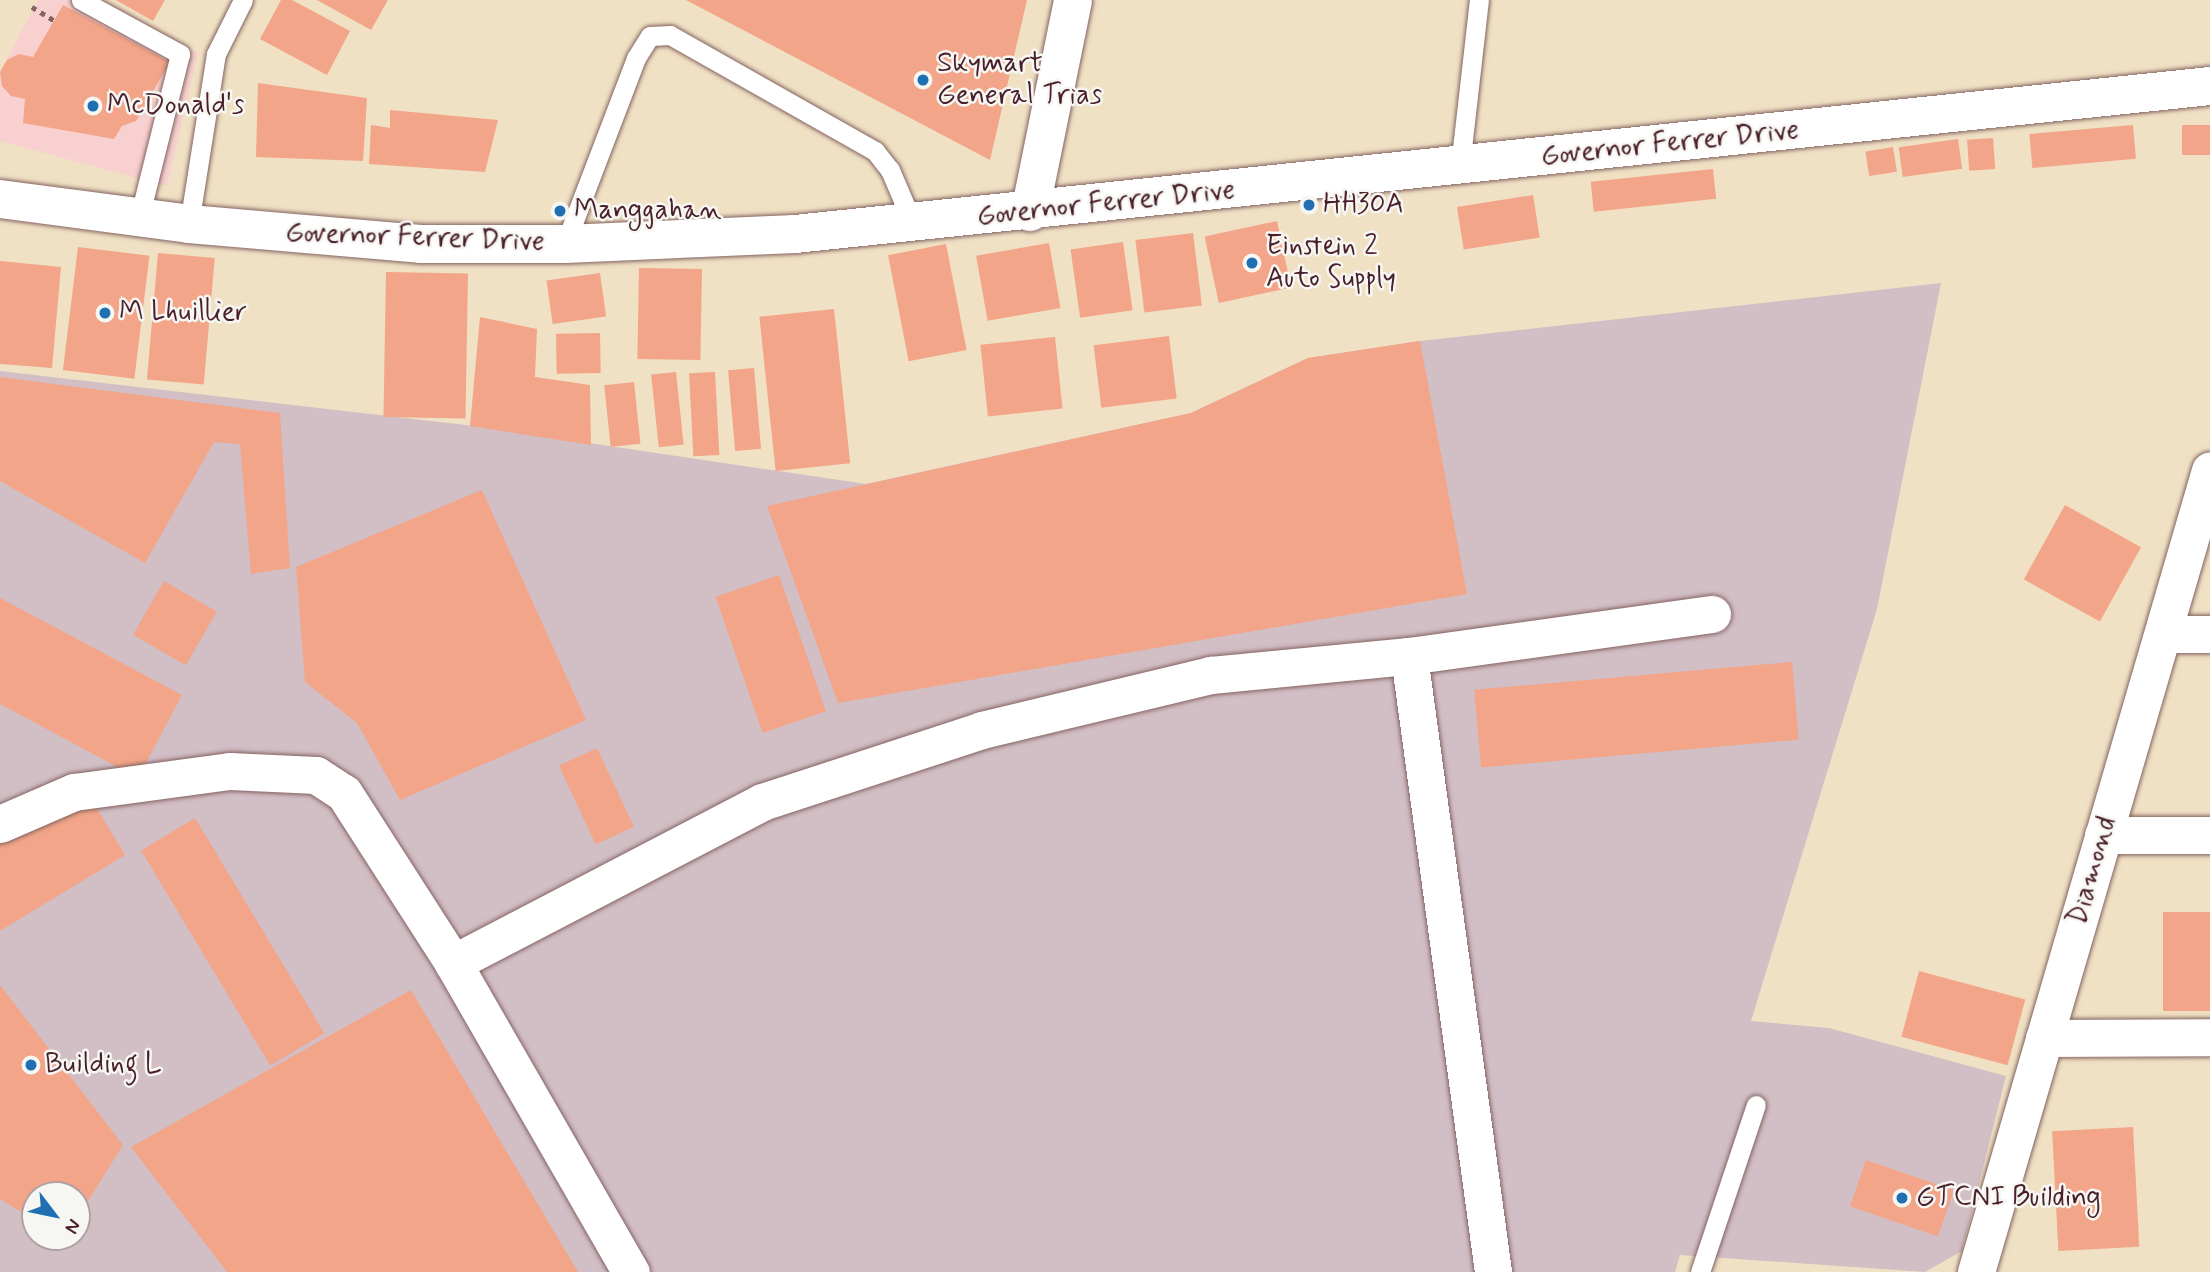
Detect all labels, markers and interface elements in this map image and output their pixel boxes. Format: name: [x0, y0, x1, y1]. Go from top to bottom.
place label: Skymart General Trias: [937, 47, 1096, 113]
marker: Skymart General Trias: [915, 72, 931, 88]
place label: McDonald's: [107, 89, 244, 123]
marker: McDonald's: [85, 98, 101, 114]
street label: Governor Ferrer Drive: [1540, 114, 1800, 174]
street label: Governor Ferrer Drive: [976, 174, 1236, 234]
place label: HH30A: [1323, 188, 1404, 222]
place label: Manggahan: [574, 194, 721, 228]
marker: HH30A: [1301, 197, 1317, 213]
marker: Manggahan: [552, 203, 568, 219]
street label: Governor Ferrer Drive: [285, 217, 545, 259]
place label: Einstein 2 Auto Supply: [1266, 230, 1400, 296]
marker: Einstein 2 Auto Supply: [1244, 255, 1260, 271]
place label: M Lhuillier: [119, 296, 250, 330]
marker: M Lhuillier: [97, 305, 113, 321]
street label: Diamond: [2061, 813, 2125, 929]
place label: Building L: [45, 1048, 163, 1082]
marker: Building L: [23, 1057, 39, 1073]
north arrow: [21, 1181, 91, 1251]
place label: GTCNI Building: [1916, 1181, 2105, 1215]
marker: GTCNI Building: [1894, 1190, 1910, 1206]
text: N: [59, 1214, 86, 1238]

